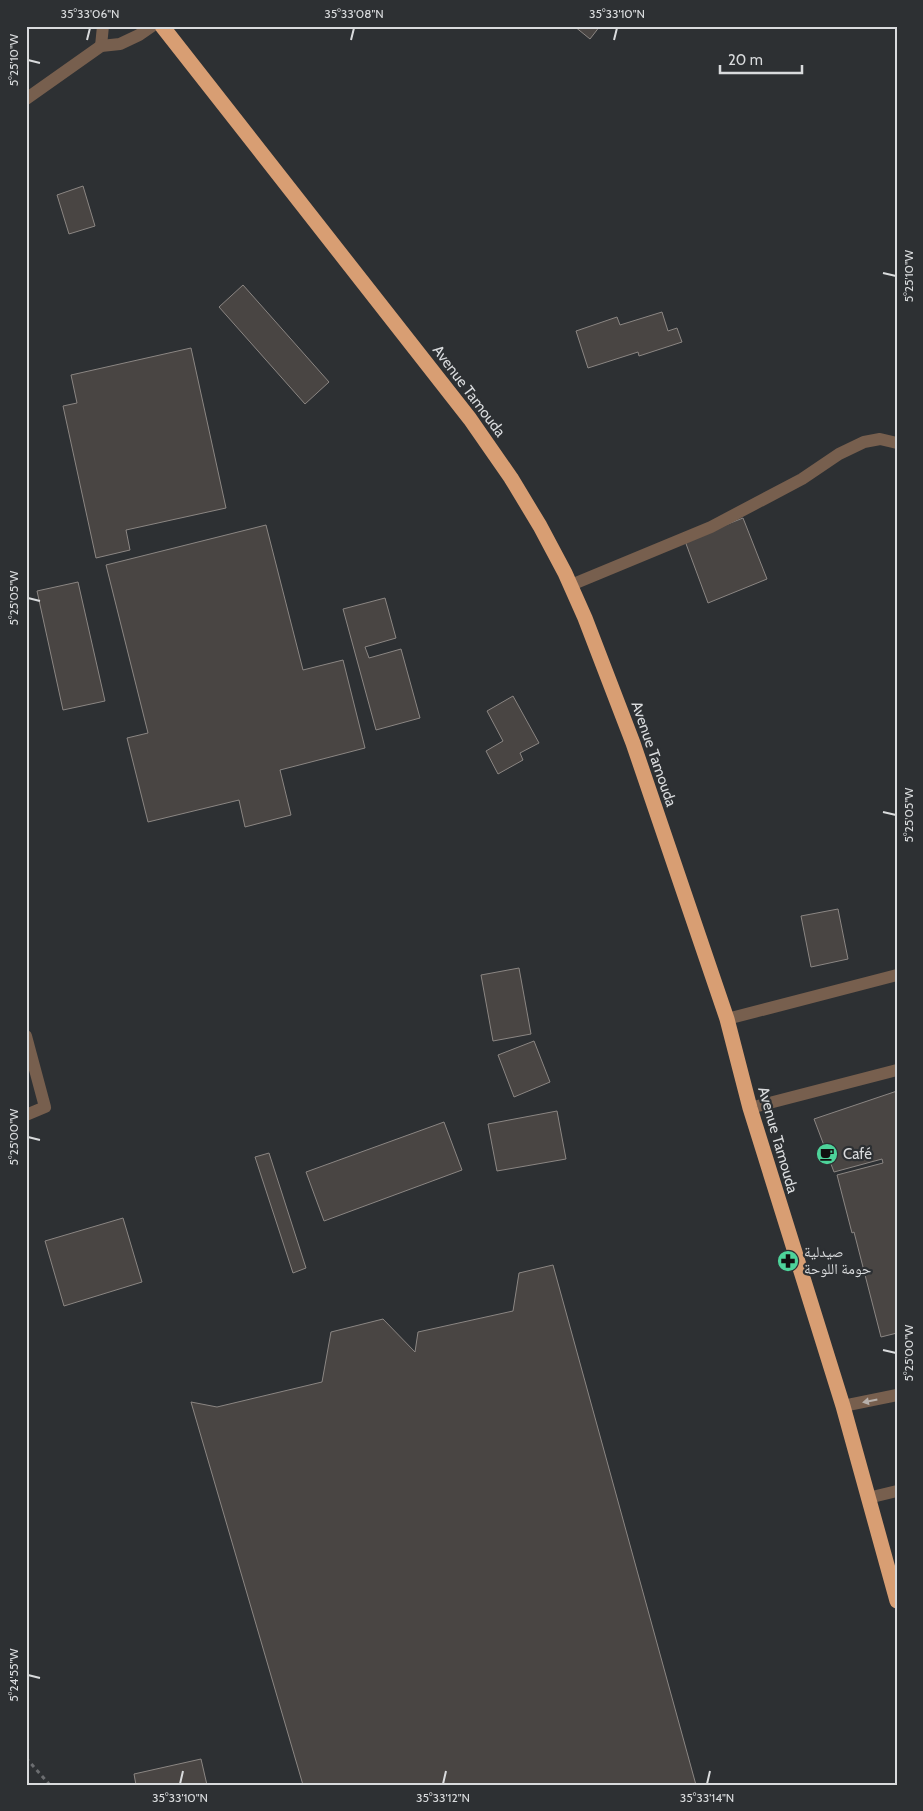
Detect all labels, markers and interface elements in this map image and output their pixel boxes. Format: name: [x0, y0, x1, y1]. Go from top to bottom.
text: 35°33'06"N: [60, 6, 120, 21]
text: 35°33'08"N: [324, 6, 384, 21]
text: 35°33'10"N: [589, 6, 645, 21]
text: 5°25'10"W: [6, 33, 21, 86]
scale bar: [720, 42, 803, 74]
text: 20 m: [728, 51, 763, 69]
text: 5°25'10"W: [901, 249, 916, 302]
street label: Avenue Tamouda: [429, 342, 510, 441]
text: 5°25'05"W: [6, 570, 21, 625]
street label: Avenue Tamouda: [628, 699, 681, 810]
text: 5°25'05"W: [901, 787, 916, 842]
street label: Avenue Tamouda: [754, 1085, 802, 1196]
text: 5°25'00"W: [6, 1108, 21, 1165]
cafe icon: Café: [815, 1142, 839, 1166]
place label: Café: [843, 1145, 872, 1163]
place label: صيدلية حومة اللوحة: [804, 1243, 872, 1278]
pharmacy icon: صيدلية حومة اللوحة: [776, 1249, 800, 1273]
text: 5°25'00"W: [901, 1324, 916, 1381]
one-way arrow: [861, 1397, 877, 1405]
text: 5°24'55"W: [6, 1648, 21, 1702]
text: 35°33'10"N: [152, 1790, 208, 1805]
text: 35°33'12"N: [416, 1790, 470, 1805]
text: 35°33'14"N: [680, 1790, 734, 1805]

